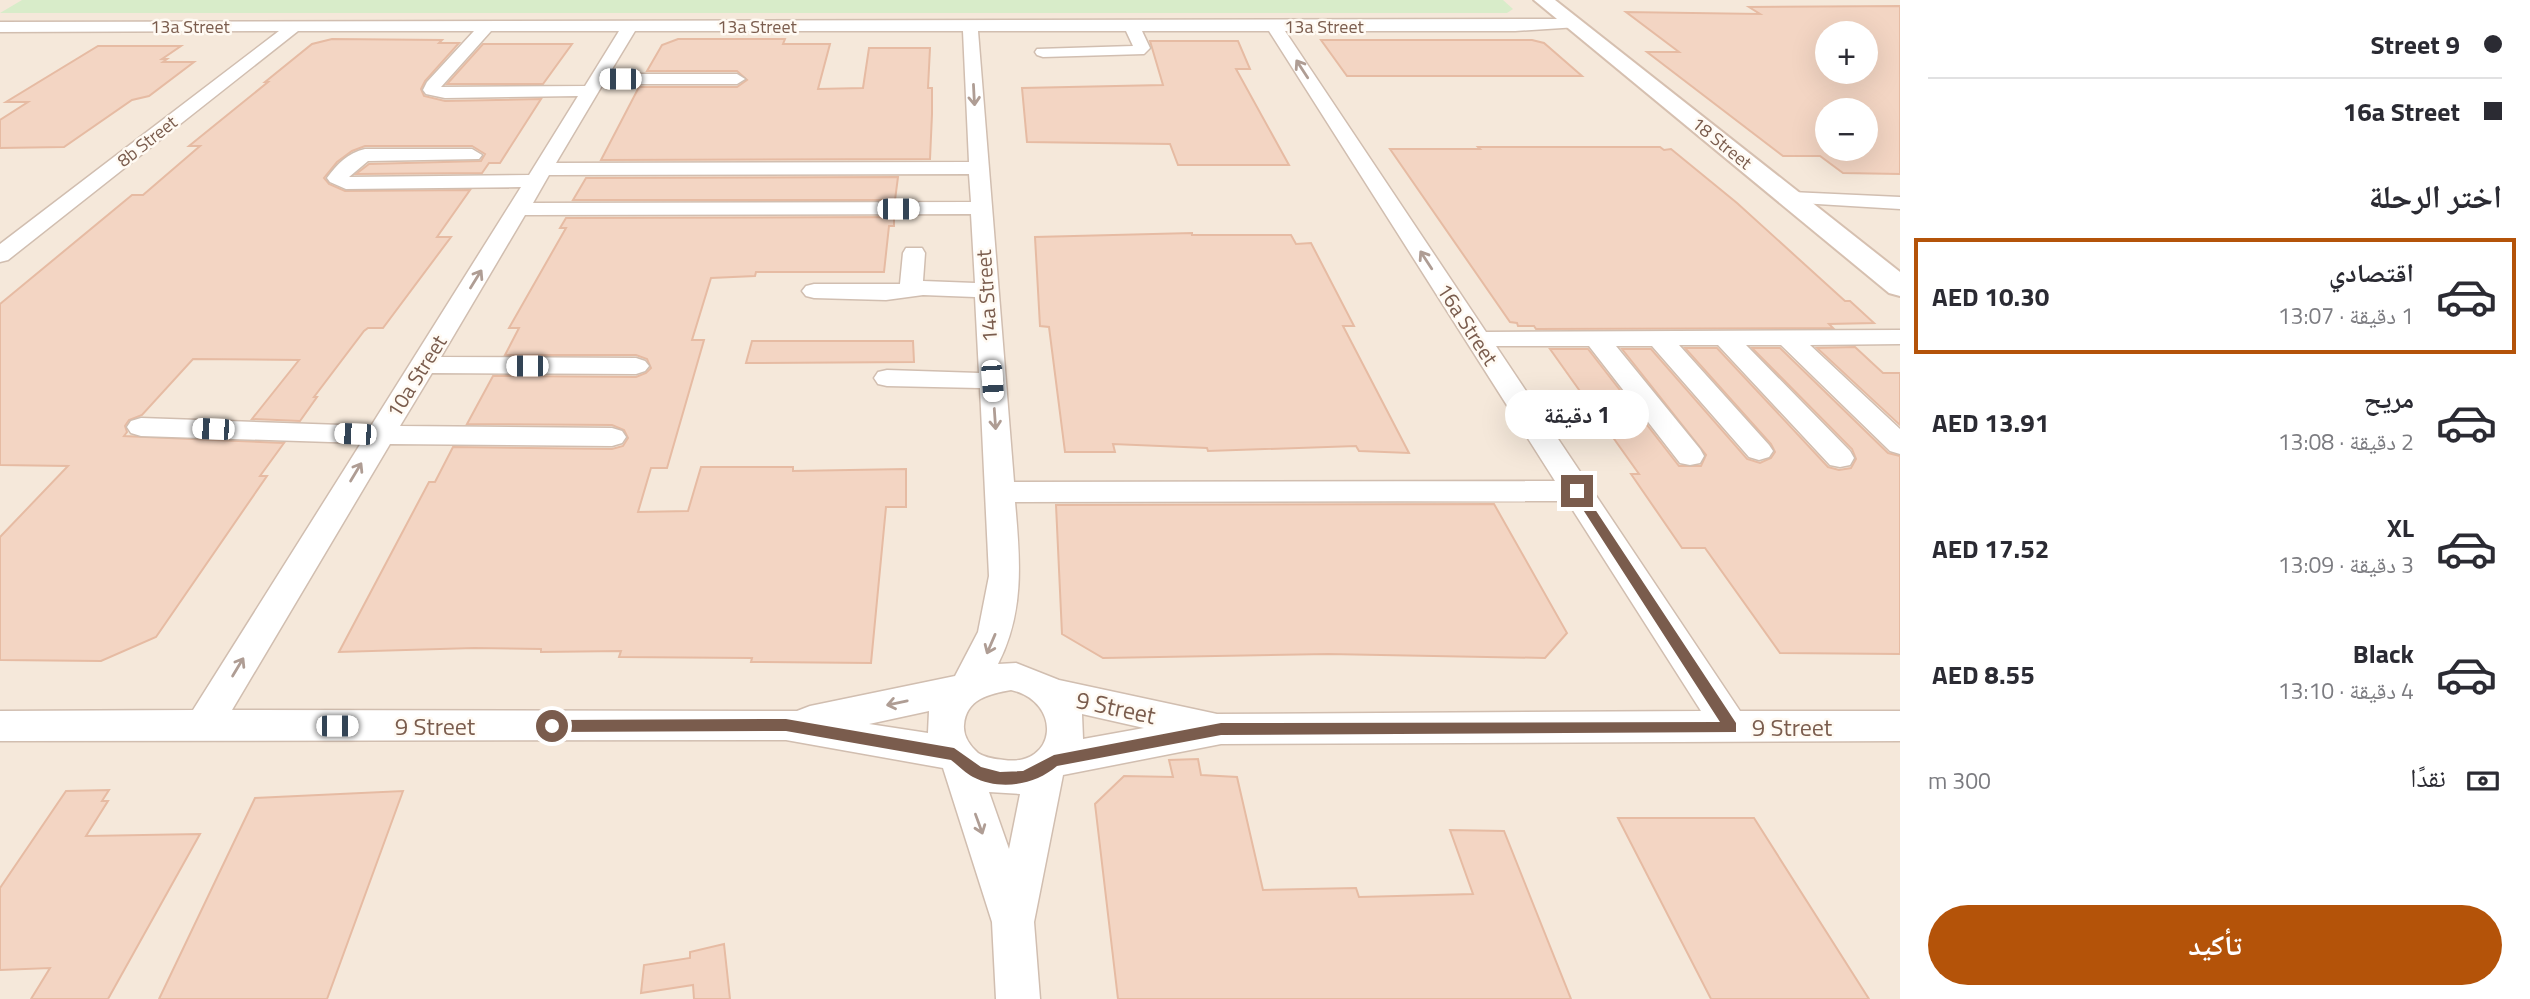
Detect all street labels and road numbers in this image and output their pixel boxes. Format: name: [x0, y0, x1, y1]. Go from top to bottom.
street label: 13a Street: [150, 13, 230, 40]
street label: 13a Street: [717, 13, 797, 40]
street label: 13a Street: [1284, 13, 1364, 40]
street label: 8b Street: [111, 108, 183, 173]
street label: 18 Street: [1686, 110, 1758, 176]
street label: 14a Street: [967, 248, 1005, 343]
street label: 16a Street: [1429, 276, 1507, 372]
street label: 10a Street: [378, 328, 454, 424]
street label: 9 Street: [1073, 681, 1160, 733]
street label: 9 Street: [395, 708, 476, 744]
street label: 9 Street: [1752, 709, 1833, 745]

